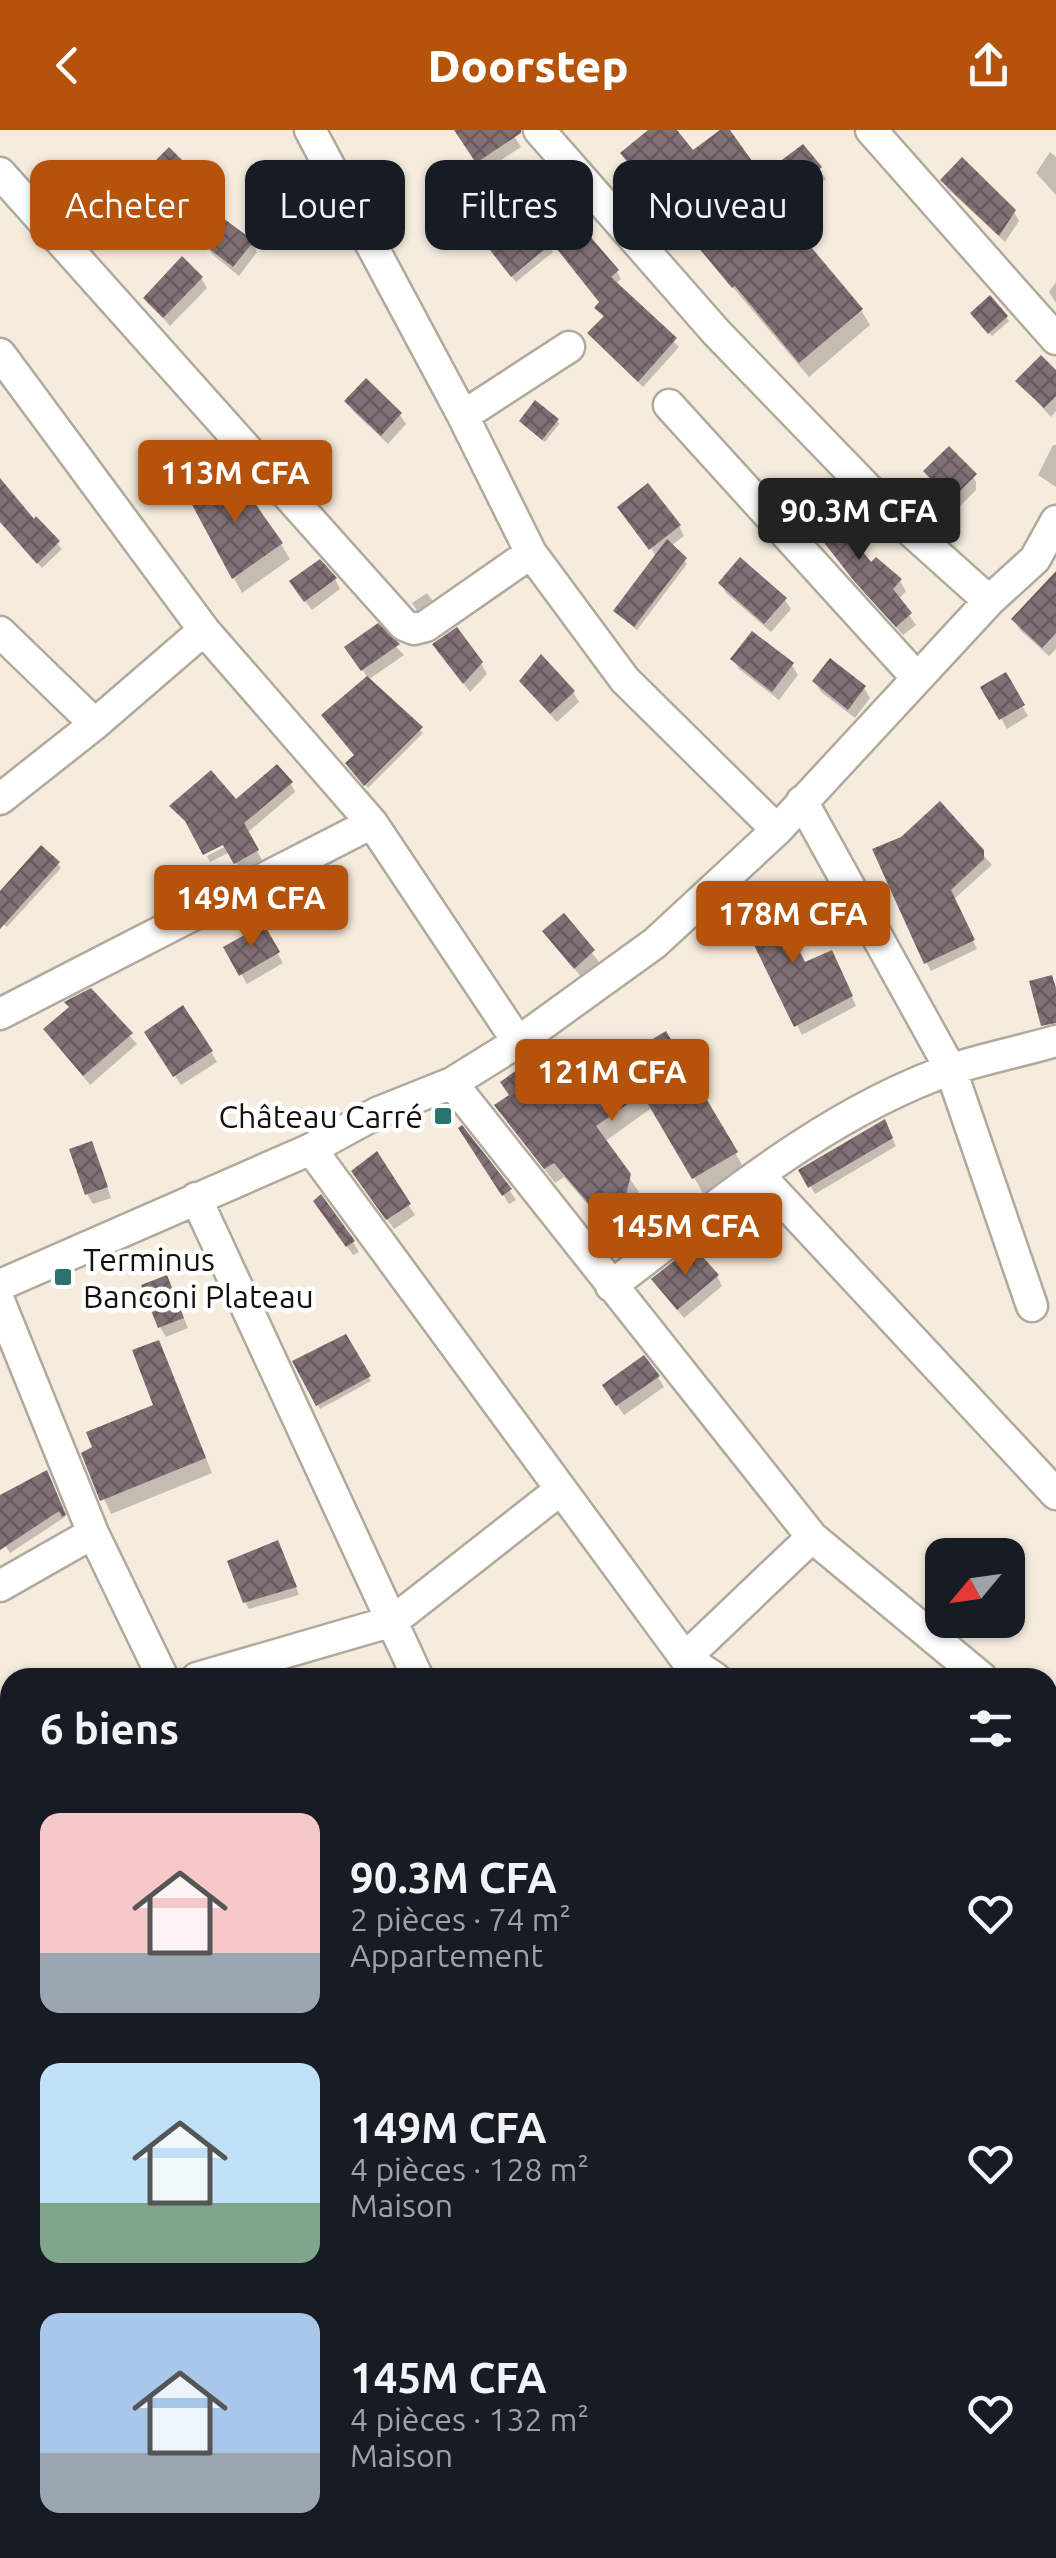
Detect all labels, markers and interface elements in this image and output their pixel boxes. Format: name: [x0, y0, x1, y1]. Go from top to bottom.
icon: back: [40, 38, 95, 93]
icon: share: [961, 38, 1016, 93]
text: Doorstep: [427, 40, 629, 91]
chip: Acheter: [30, 160, 225, 250]
chip: Louer: [245, 160, 405, 250]
chip: Filtres: [425, 160, 593, 250]
chip: Nouveau: [613, 160, 823, 250]
pin: 113M CFA: [132, 440, 338, 525]
text: 113M CFA: [160, 454, 310, 490]
pin: 90.3M CFA: [745, 478, 973, 563]
text: 90.3M CFA: [780, 492, 938, 528]
pin: 149M CFA: [148, 865, 354, 950]
text: 149M CFA: [176, 879, 326, 915]
pin: 178M CFA: [690, 881, 896, 966]
text: 178M CFA: [718, 895, 868, 931]
pin: 121M CFA: [509, 1039, 715, 1124]
text: 121M CFA: [537, 1053, 687, 1089]
place label: Château Carré: [218, 1098, 423, 1134]
marker: Château Carré: [432, 1105, 454, 1127]
pin: 145M CFA: [582, 1193, 788, 1278]
text: 145M CFA: [610, 1207, 760, 1243]
place label: Terminus Banconi Plateau: [83, 1241, 314, 1314]
marker: Terminus Banconi Plateau: [52, 1266, 74, 1288]
north arrow: [925, 1538, 1025, 1638]
map controls: [925, 1538, 1025, 1638]
icon: filters: [963, 1701, 1018, 1756]
text: 6 biens: [40, 1705, 179, 1752]
icon: home: [120, 1853, 240, 1973]
text: 90.3M CFA: [350, 1854, 557, 1901]
icon: heart: [963, 1886, 1018, 1941]
text: 2 pièces · 74 m²: [350, 1901, 571, 1937]
text: Appartement: [350, 1937, 543, 1973]
icon: home: [120, 2103, 240, 2223]
text: 149M CFA: [350, 2104, 546, 2151]
icon: heart: [963, 2136, 1018, 2191]
text: 4 pièces · 128 m²: [350, 2151, 589, 2187]
text: Maison: [350, 2187, 453, 2223]
icon: home: [120, 2353, 240, 2473]
text: 145M CFA: [350, 2354, 546, 2401]
icon: heart: [963, 2386, 1018, 2441]
text: 4 pièces · 132 m²: [350, 2401, 589, 2437]
text: Maison: [350, 2437, 453, 2473]

